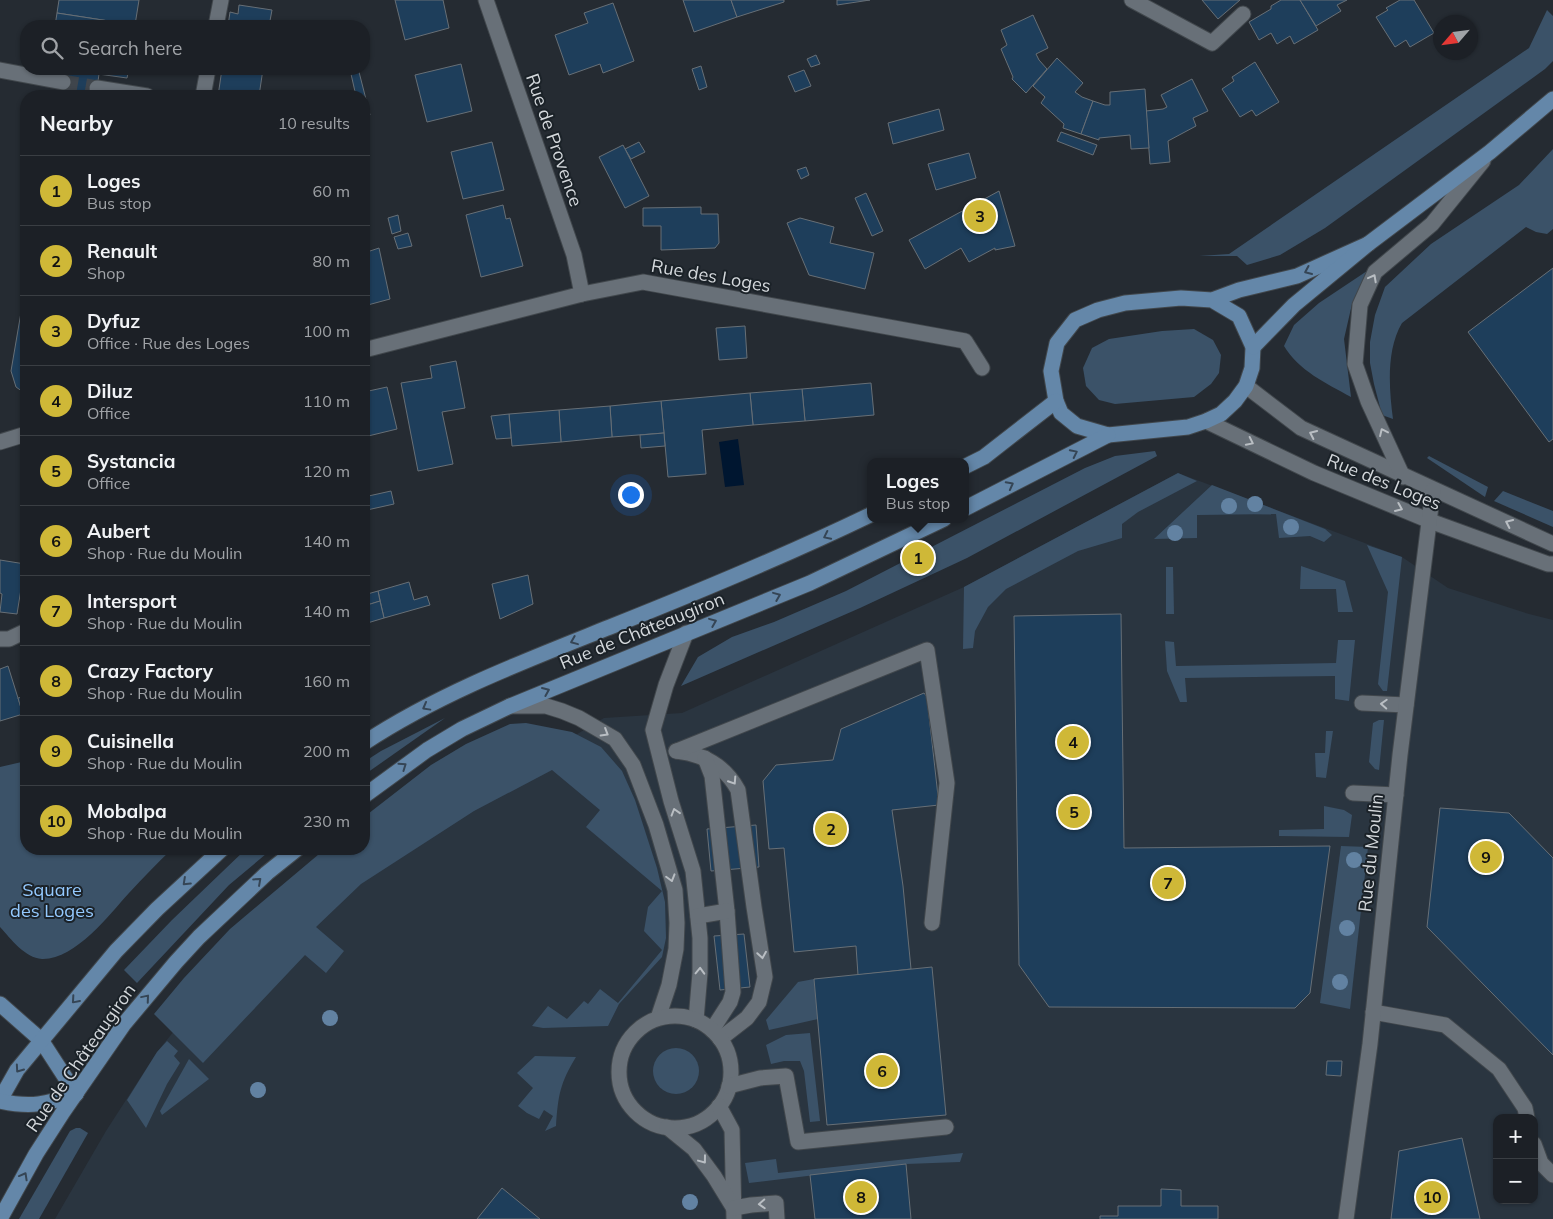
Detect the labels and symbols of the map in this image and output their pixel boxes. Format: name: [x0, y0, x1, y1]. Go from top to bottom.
north arrow: [1433, 15, 1478, 60]
street label: Rue de Provence: [521, 70, 588, 209]
pin: 3: [964, 197, 996, 235]
street label: Rue des Loges: [649, 254, 773, 297]
one-way arrow: [1304, 265, 1313, 276]
one-way arrow: [1367, 275, 1377, 284]
one-way arrow: [1378, 428, 1389, 437]
one-way arrow: [1310, 430, 1319, 440]
one-way arrow: [1245, 436, 1254, 446]
street label: Rue des Loges: [1324, 448, 1445, 515]
one-way arrow: [1069, 449, 1078, 459]
one-way arrow: [1004, 481, 1013, 491]
your location: [618, 482, 644, 508]
one-way arrow: [1394, 502, 1402, 512]
one-way arrow: [1505, 519, 1514, 530]
one-way arrow: [823, 530, 832, 540]
pin: 1: [902, 539, 934, 577]
street label: Rue de Châteaugiron: [556, 587, 728, 674]
one-way arrow: [772, 592, 781, 603]
one-way arrow: [708, 618, 716, 628]
one-way arrow: [570, 635, 579, 646]
one-way arrow: [541, 687, 550, 697]
one-way arrow: [1380, 698, 1388, 709]
one-way arrow: [422, 701, 431, 711]
pin: 4: [1057, 723, 1089, 761]
one-way arrow: [600, 727, 609, 737]
one-way arrow: [397, 763, 406, 772]
one-way arrow: [726, 776, 736, 785]
pin: 5: [1058, 793, 1090, 831]
street label: Rue du Moulin: [1353, 793, 1388, 913]
one-way arrow: [670, 808, 680, 816]
pin: 2: [815, 810, 847, 848]
pin: 9: [1470, 838, 1502, 876]
pin: 7: [1152, 864, 1184, 902]
one-way arrow: [666, 874, 676, 882]
one-way arrow: [182, 876, 191, 885]
park label: Square des Loges: [10, 878, 94, 922]
one-way arrow: [253, 878, 262, 887]
one-way arrow: [756, 951, 766, 959]
one-way arrow: [695, 967, 705, 974]
street label: Rue de Châteaugiron: [21, 979, 140, 1136]
one-way arrow: [72, 994, 80, 1003]
one-way arrow: [140, 995, 148, 1004]
pin: 6: [866, 1052, 898, 1090]
one-way arrow: [16, 1063, 25, 1073]
one-way arrow: [697, 1154, 705, 1163]
one-way arrow: [18, 1173, 28, 1182]
pin: 8: [845, 1178, 877, 1216]
pin: 10: [1416, 1178, 1448, 1216]
one-way arrow: [758, 1199, 766, 1210]

